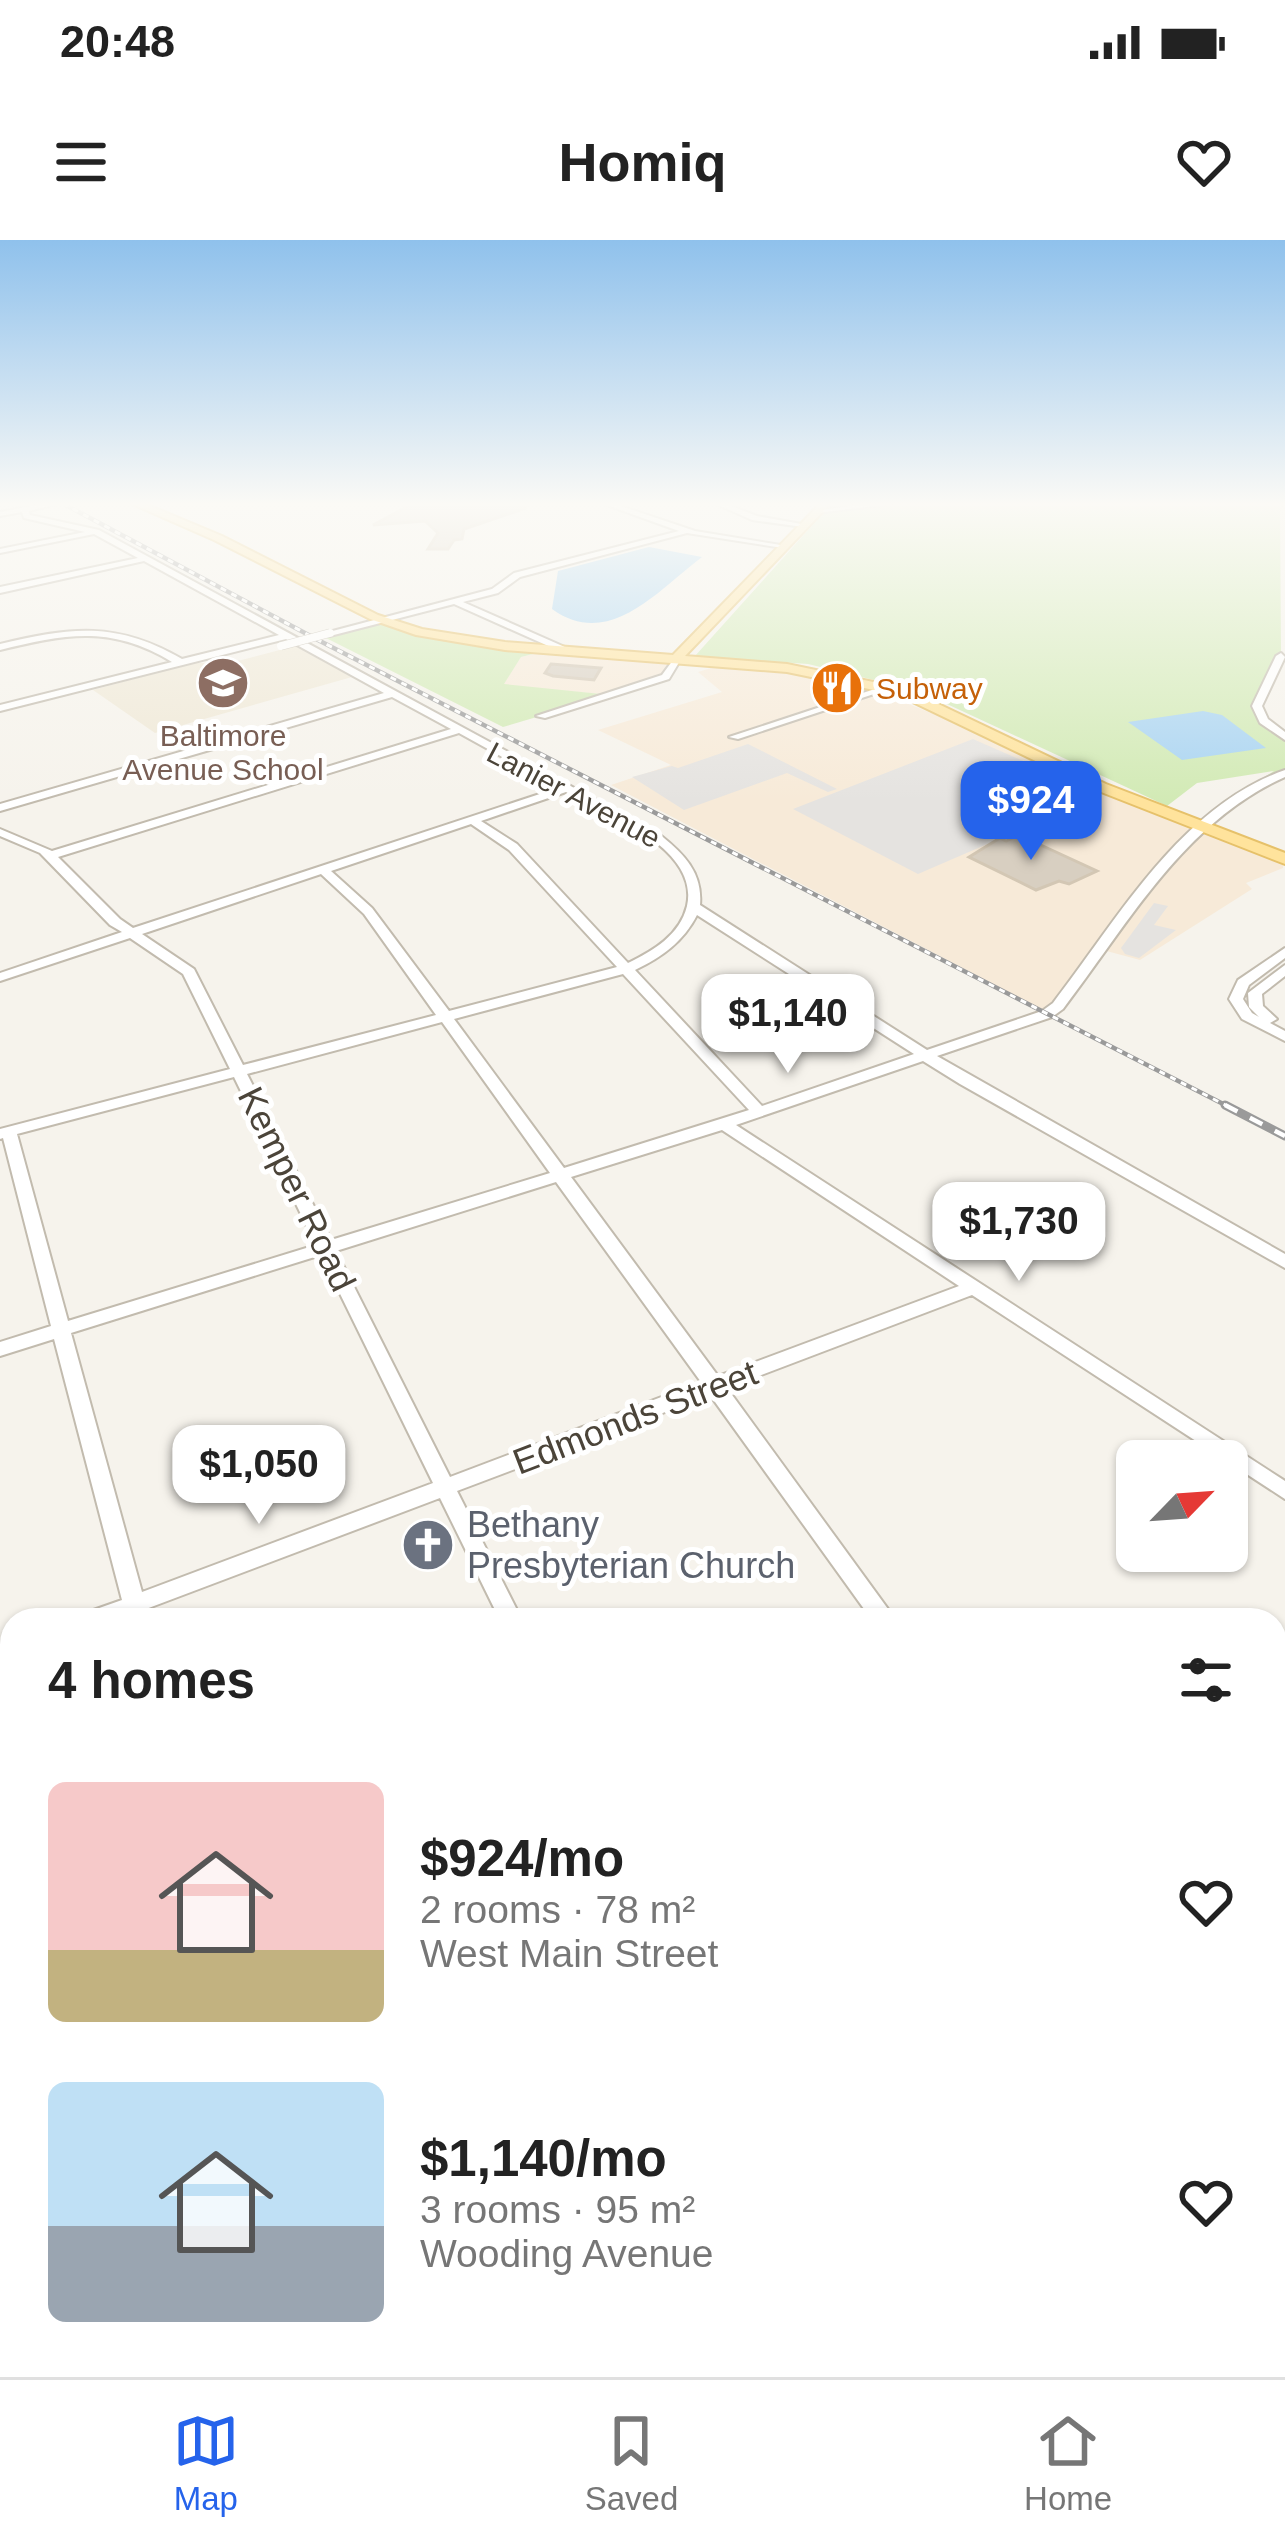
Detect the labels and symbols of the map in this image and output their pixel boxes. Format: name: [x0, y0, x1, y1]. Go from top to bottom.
school or university icon: Baltimore Avenue School: [195, 655, 251, 711]
restaurant icon: Subway: [809, 660, 865, 716]
place label: Subway: [876, 672, 983, 705]
place label: Baltimore Avenue School: [122, 719, 324, 786]
street label: Lanier Avenue: [482, 736, 666, 854]
pin: $924: [960, 761, 1102, 863]
pin: $1,140: [690, 974, 886, 1076]
street label: Kemper Road: [230, 1080, 364, 1298]
pin: $1,730: [921, 1182, 1117, 1284]
street label: Edmonds Street: [507, 1352, 763, 1482]
pin: $1,050: [161, 1425, 357, 1527]
north arrow: [1116, 1440, 1248, 1572]
place label: Bethany Presbyterian Church: [467, 1504, 795, 1586]
church icon: Bethany Presbyterian Church: [400, 1517, 456, 1573]

